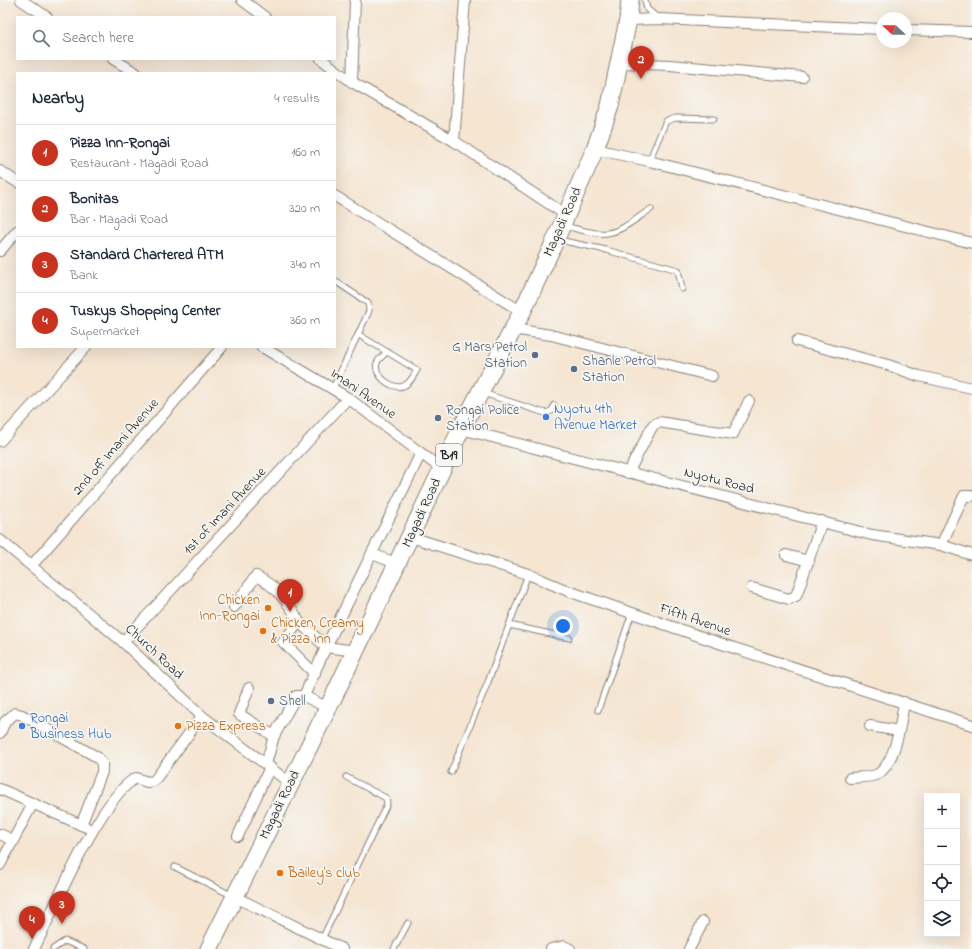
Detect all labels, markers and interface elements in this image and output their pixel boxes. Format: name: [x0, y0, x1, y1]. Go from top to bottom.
north arrow: [876, 12, 912, 48]
search box: [16, 16, 336, 60]
icon: search: [30, 27, 52, 49]
text: Search here: [62, 27, 134, 49]
pin: 2: [628, 46, 654, 79]
text: Nearby: [32, 86, 84, 111]
text: 4 results: [274, 89, 320, 108]
text: Pizza Inn-Rongai: [70, 132, 170, 154]
text: 1: [43, 143, 47, 162]
text: 160 m: [291, 143, 320, 162]
text: Restaurant · Magadi Road: [70, 154, 208, 173]
street label: Magadi Road: [538, 184, 589, 261]
text: Bonitas: [70, 188, 119, 210]
text: 2: [42, 199, 48, 218]
text: 320 m: [289, 199, 320, 218]
text: Bar · Magadi Road: [70, 210, 168, 229]
text: Standard Chartered ATM: [70, 244, 224, 266]
text: 3: [42, 255, 48, 274]
text: 340 m: [290, 255, 320, 274]
text: Bank: [70, 266, 98, 285]
text: Tuskys Shopping Center: [70, 300, 220, 322]
text: 4: [42, 311, 48, 330]
text: 360 m: [290, 311, 320, 330]
text: Supermarket: [70, 322, 140, 341]
place label: G Mars Petrol Station: [452, 337, 527, 374]
marker: G Mars Petrol Station: [530, 350, 540, 360]
place label: Shanle Petrol Station: [582, 351, 656, 388]
street label: Imani Avenue: [326, 363, 401, 425]
marker: Shanle Petrol Station: [569, 364, 579, 374]
street label: 2nd off Imani Avenue: [68, 393, 165, 500]
place label: Nyotu 4th Avenue Market: [554, 399, 637, 436]
place label: Rongai Police Station: [446, 400, 520, 437]
marker: Nyotu 4th Avenue Market: [541, 412, 551, 422]
marker: Rongai Police Station: [433, 413, 443, 423]
road number: B19: [436, 444, 462, 466]
street label: 1st of Imani Avenue: [179, 462, 272, 560]
street label: Nyotu Road: [681, 462, 756, 501]
street label: Magadi Road: [397, 475, 448, 552]
pin: 1: [277, 579, 303, 612]
place label: Chicken Inn-Rongai: [199, 590, 260, 628]
street label: Fifth Avenue: [656, 598, 734, 642]
marker: Chicken Inn-Rongai: [263, 603, 273, 613]
place label: Chicken, Creamy & Pizza Inn: [271, 613, 364, 650]
your location: [553, 616, 573, 636]
street label: Church Road: [120, 619, 188, 685]
marker: Chicken, Creamy & Pizza Inn: [258, 626, 268, 636]
place label: Shell: [279, 691, 306, 712]
marker: Shell: [266, 696, 276, 706]
place label: Rongai Business Hub: [29, 708, 112, 745]
place label: Pizza Express: [186, 716, 266, 737]
marker: Rongai Business Hub: [17, 721, 27, 731]
marker: Pizza Express: [173, 721, 183, 731]
street label: Magadi Road: [254, 767, 307, 843]
map controls: [924, 793, 960, 937]
button: +: [924, 793, 960, 829]
button: −: [924, 829, 960, 865]
place label: Bailey's club: [287, 863, 361, 885]
button: locate: [924, 865, 960, 901]
marker: Bailey's club: [275, 868, 285, 878]
pin: 3: [49, 891, 75, 924]
button: layers: [924, 901, 960, 937]
pin: 4: [19, 906, 45, 939]

